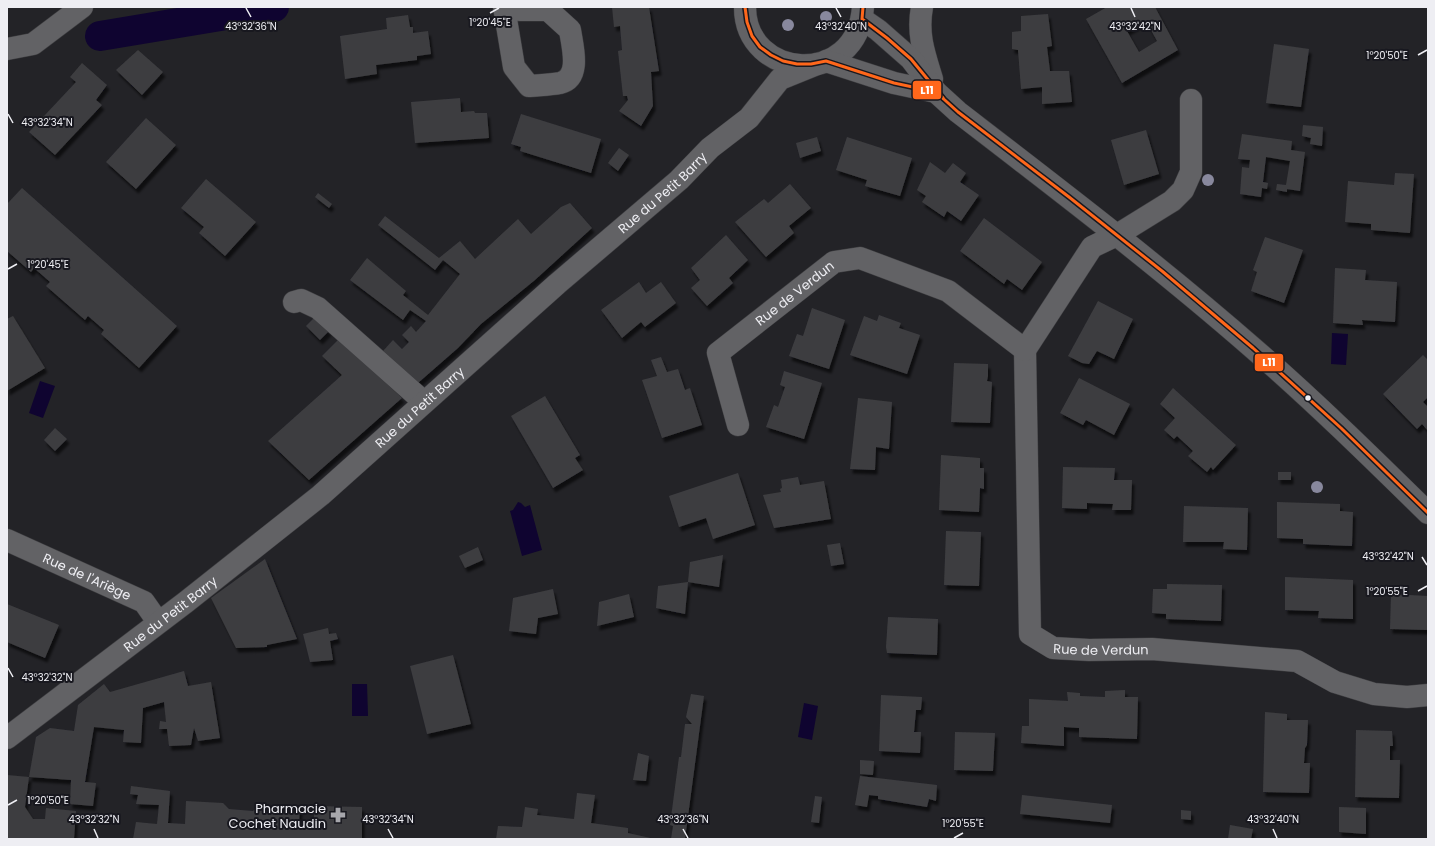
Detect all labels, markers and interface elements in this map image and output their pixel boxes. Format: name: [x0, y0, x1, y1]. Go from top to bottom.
text: 1°20'45"E: [469, 15, 511, 30]
text: 43°32'36"N: [225, 19, 277, 34]
text: 43°32'40"N: [815, 19, 867, 34]
text: 43°32'42"N: [1109, 19, 1161, 34]
text: 1°20'50"E: [1366, 48, 1408, 63]
line badge: L11: [912, 80, 942, 100]
text: L11: [920, 82, 934, 98]
text: 43°32'34"N: [21, 115, 73, 130]
street label: Rue du Petit Barry: [614, 147, 712, 238]
street label: Rue de Verdun: [751, 256, 838, 330]
text: 1°20'45"E: [27, 257, 69, 272]
line badge: L11: [1254, 353, 1284, 372]
text: L11: [1262, 354, 1276, 370]
street label: Rue du Petit Barry: [371, 362, 469, 452]
unlabelled marker: [1303, 393, 1313, 403]
street label: Rue de l'Ariège: [40, 548, 134, 605]
text: 43°32'42"N: [1362, 549, 1414, 564]
street label: Rue du Petit Barry: [119, 571, 222, 656]
text: 1°20'55"E: [1366, 584, 1408, 599]
street label: Rue de Verdun: [1053, 639, 1149, 660]
text: 43°32'32"N: [21, 670, 73, 685]
text: 1°20'50"E: [27, 793, 69, 808]
place label: Pharmacie Cochet Naudin: [229, 799, 326, 833]
pharmacy icon: Pharmacie Cochet Naudin: [329, 806, 347, 824]
text: 43°32'32"N: [68, 812, 120, 827]
text: 43°32'34"N: [362, 812, 414, 827]
text: 43°32'36"N: [657, 812, 709, 827]
text: 43°32'40"N: [1247, 812, 1299, 827]
text: 1°20'55"E: [942, 816, 984, 831]

